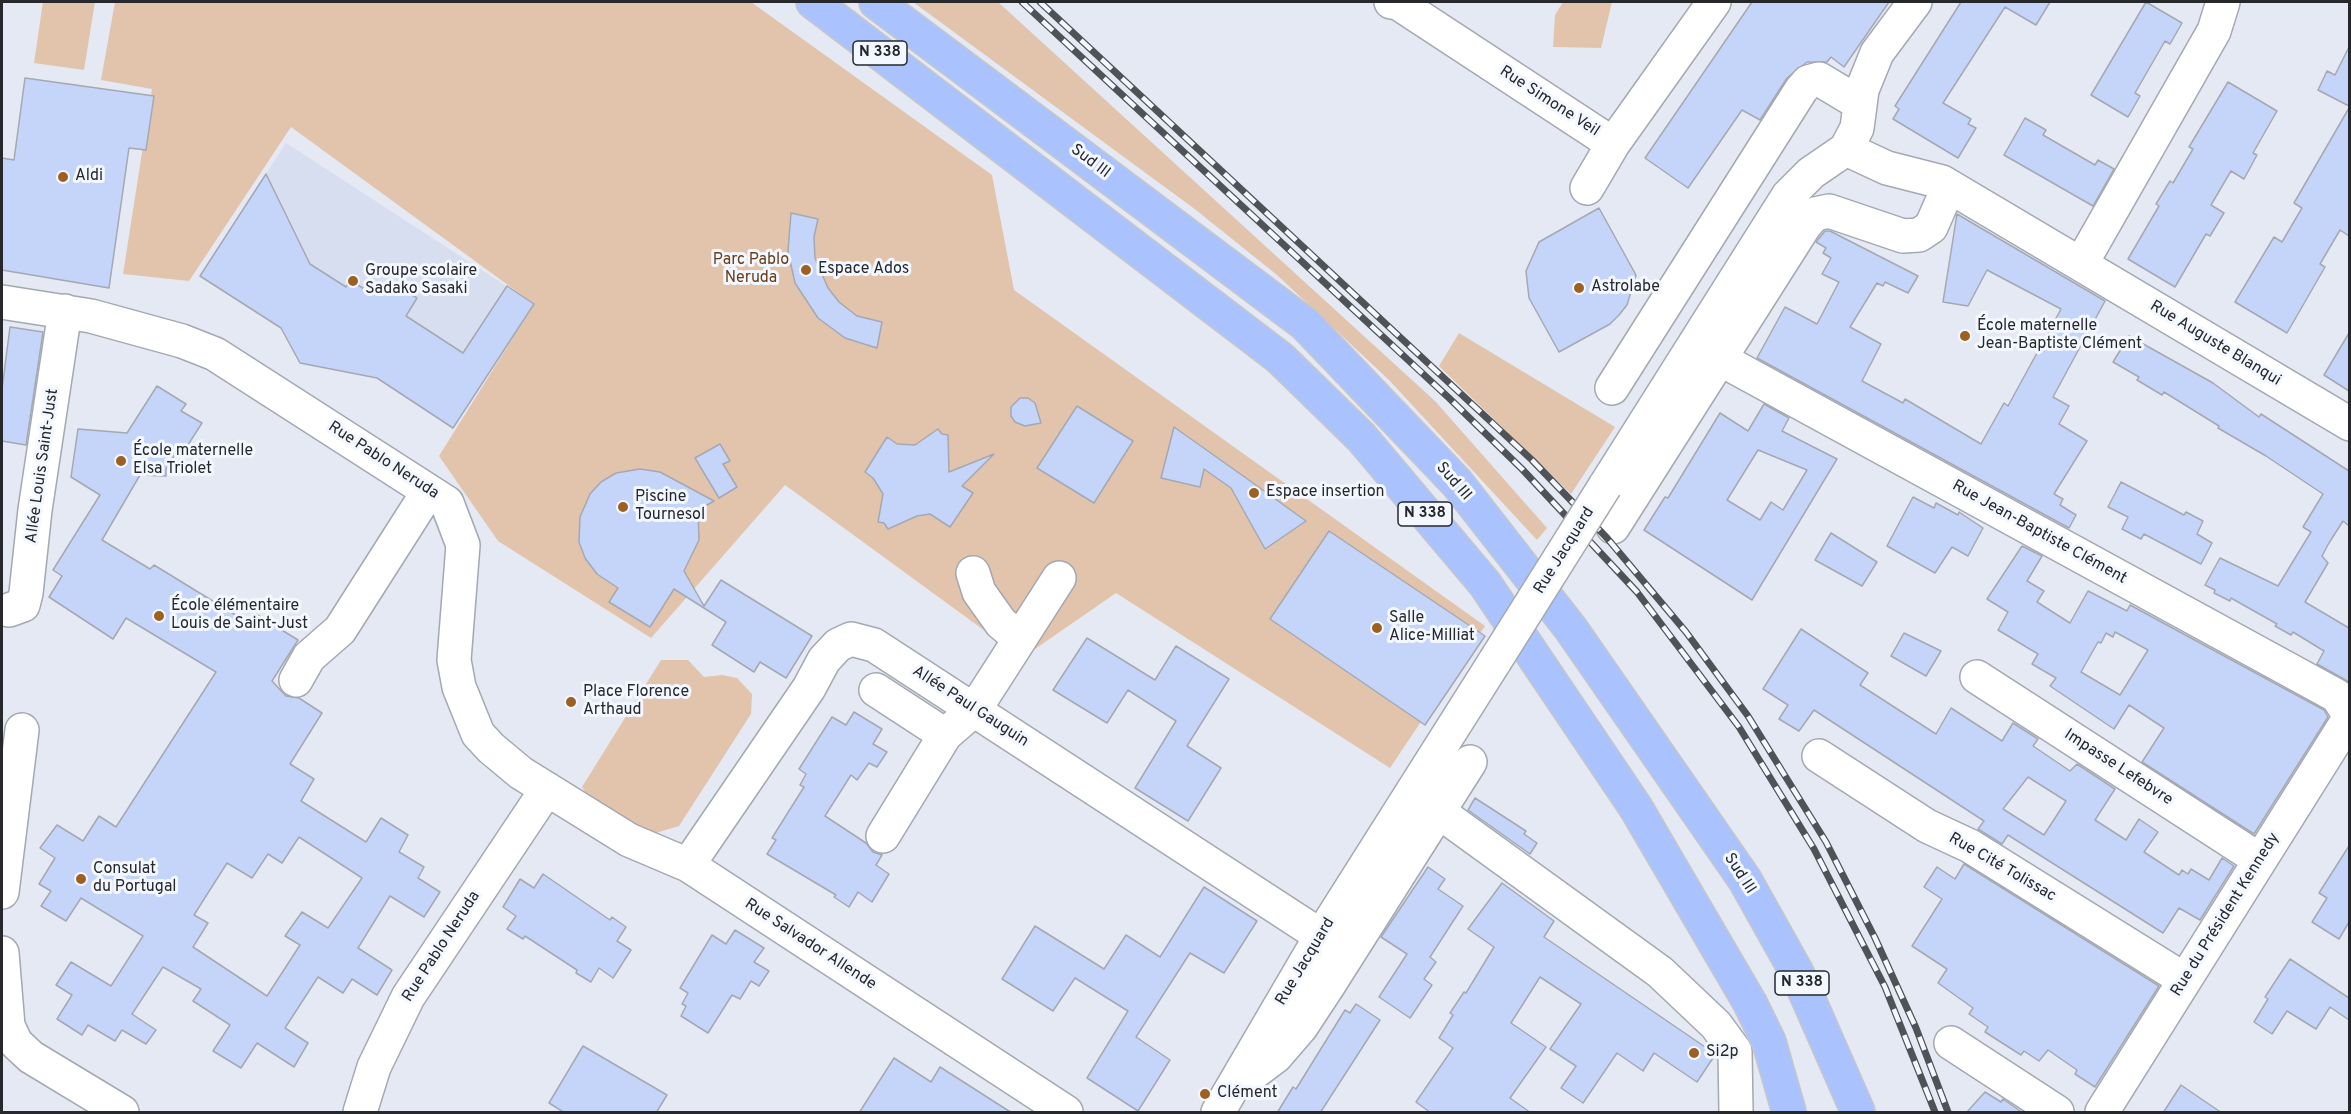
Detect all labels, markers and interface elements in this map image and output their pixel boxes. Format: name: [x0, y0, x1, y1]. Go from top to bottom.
road number: N 338: [853, 41, 907, 65]
street label: Rue Simone Veil: [1495, 63, 1603, 141]
street label: Sud III: [1066, 141, 1114, 183]
place label: Aldi: [75, 167, 103, 187]
marker: Aldi: [56, 170, 70, 184]
park label: Parc Pablo Neruda: [713, 251, 789, 289]
place label: Espace Ados: [818, 260, 909, 280]
place label: Groupe scolaire Sadako Sasaki: [365, 262, 477, 300]
marker: Espace Ados: [799, 263, 813, 277]
marker: Groupe scolaire Sadako Sasaki: [346, 274, 360, 288]
place label: Astrolabe: [1591, 278, 1660, 298]
marker: Astrolabe: [1572, 281, 1586, 295]
street label: Rue Auguste Blanqui: [2146, 297, 2284, 391]
place label: École maternelle Jean-Baptiste Clément: [1977, 317, 2142, 355]
marker: École maternelle Jean-Baptiste Clément: [1958, 329, 1972, 343]
street label: Allée Louis Saint-Just: [23, 387, 63, 545]
street label: Rue Pablo Neruda: [324, 418, 442, 504]
place label: École maternelle Elsa Triolet: [133, 442, 253, 480]
marker: École maternelle Elsa Triolet: [114, 454, 128, 468]
street label: Sud III: [1431, 459, 1475, 505]
street label: Rue Jean-Baptiste Clément: [1948, 477, 2130, 589]
place label: Espace insertion: [1266, 483, 1385, 503]
marker: Espace insertion: [1247, 486, 1261, 500]
place label: Piscine Tournesol: [635, 488, 705, 526]
marker: Piscine Tournesol: [616, 500, 630, 514]
road number: N 338: [1398, 502, 1452, 526]
street label: Rue Jacquard: [1531, 504, 1599, 598]
place label: École élémentaire Louis de Saint-Just: [171, 597, 308, 635]
marker: École élémentaire Louis de Saint-Just: [152, 609, 166, 623]
place label: Salle Alice-Milliat: [1389, 609, 1475, 647]
marker: Salle Alice-Milliat: [1370, 621, 1384, 635]
street label: Allée Paul Gauguin: [908, 662, 1032, 752]
place label: Place Florence Arthaud: [583, 683, 689, 721]
marker: Place Florence Arthaud: [564, 695, 578, 709]
street label: Impasse Lefebvre: [2060, 726, 2176, 810]
street label: Rue Cité Tolissac: [1945, 829, 2059, 907]
street label: Rue du Président Kennedy: [2168, 830, 2284, 1000]
street label: Sud III: [1719, 850, 1759, 898]
place label: Consulat du Portugal: [93, 860, 177, 898]
marker: Consulat du Portugal: [74, 872, 88, 886]
street label: Rue Pablo Neruda: [399, 888, 485, 1006]
street label: Rue Salvador Allende: [741, 895, 879, 995]
street label: Rue Jacquard: [1272, 915, 1340, 1009]
road number: N 338: [1775, 971, 1829, 995]
place label: Si2p: [1706, 1043, 1738, 1063]
marker: Si2p: [1687, 1046, 1701, 1060]
place label: Clément: [1217, 1084, 1278, 1104]
marker: Clément: [1198, 1087, 1212, 1101]

